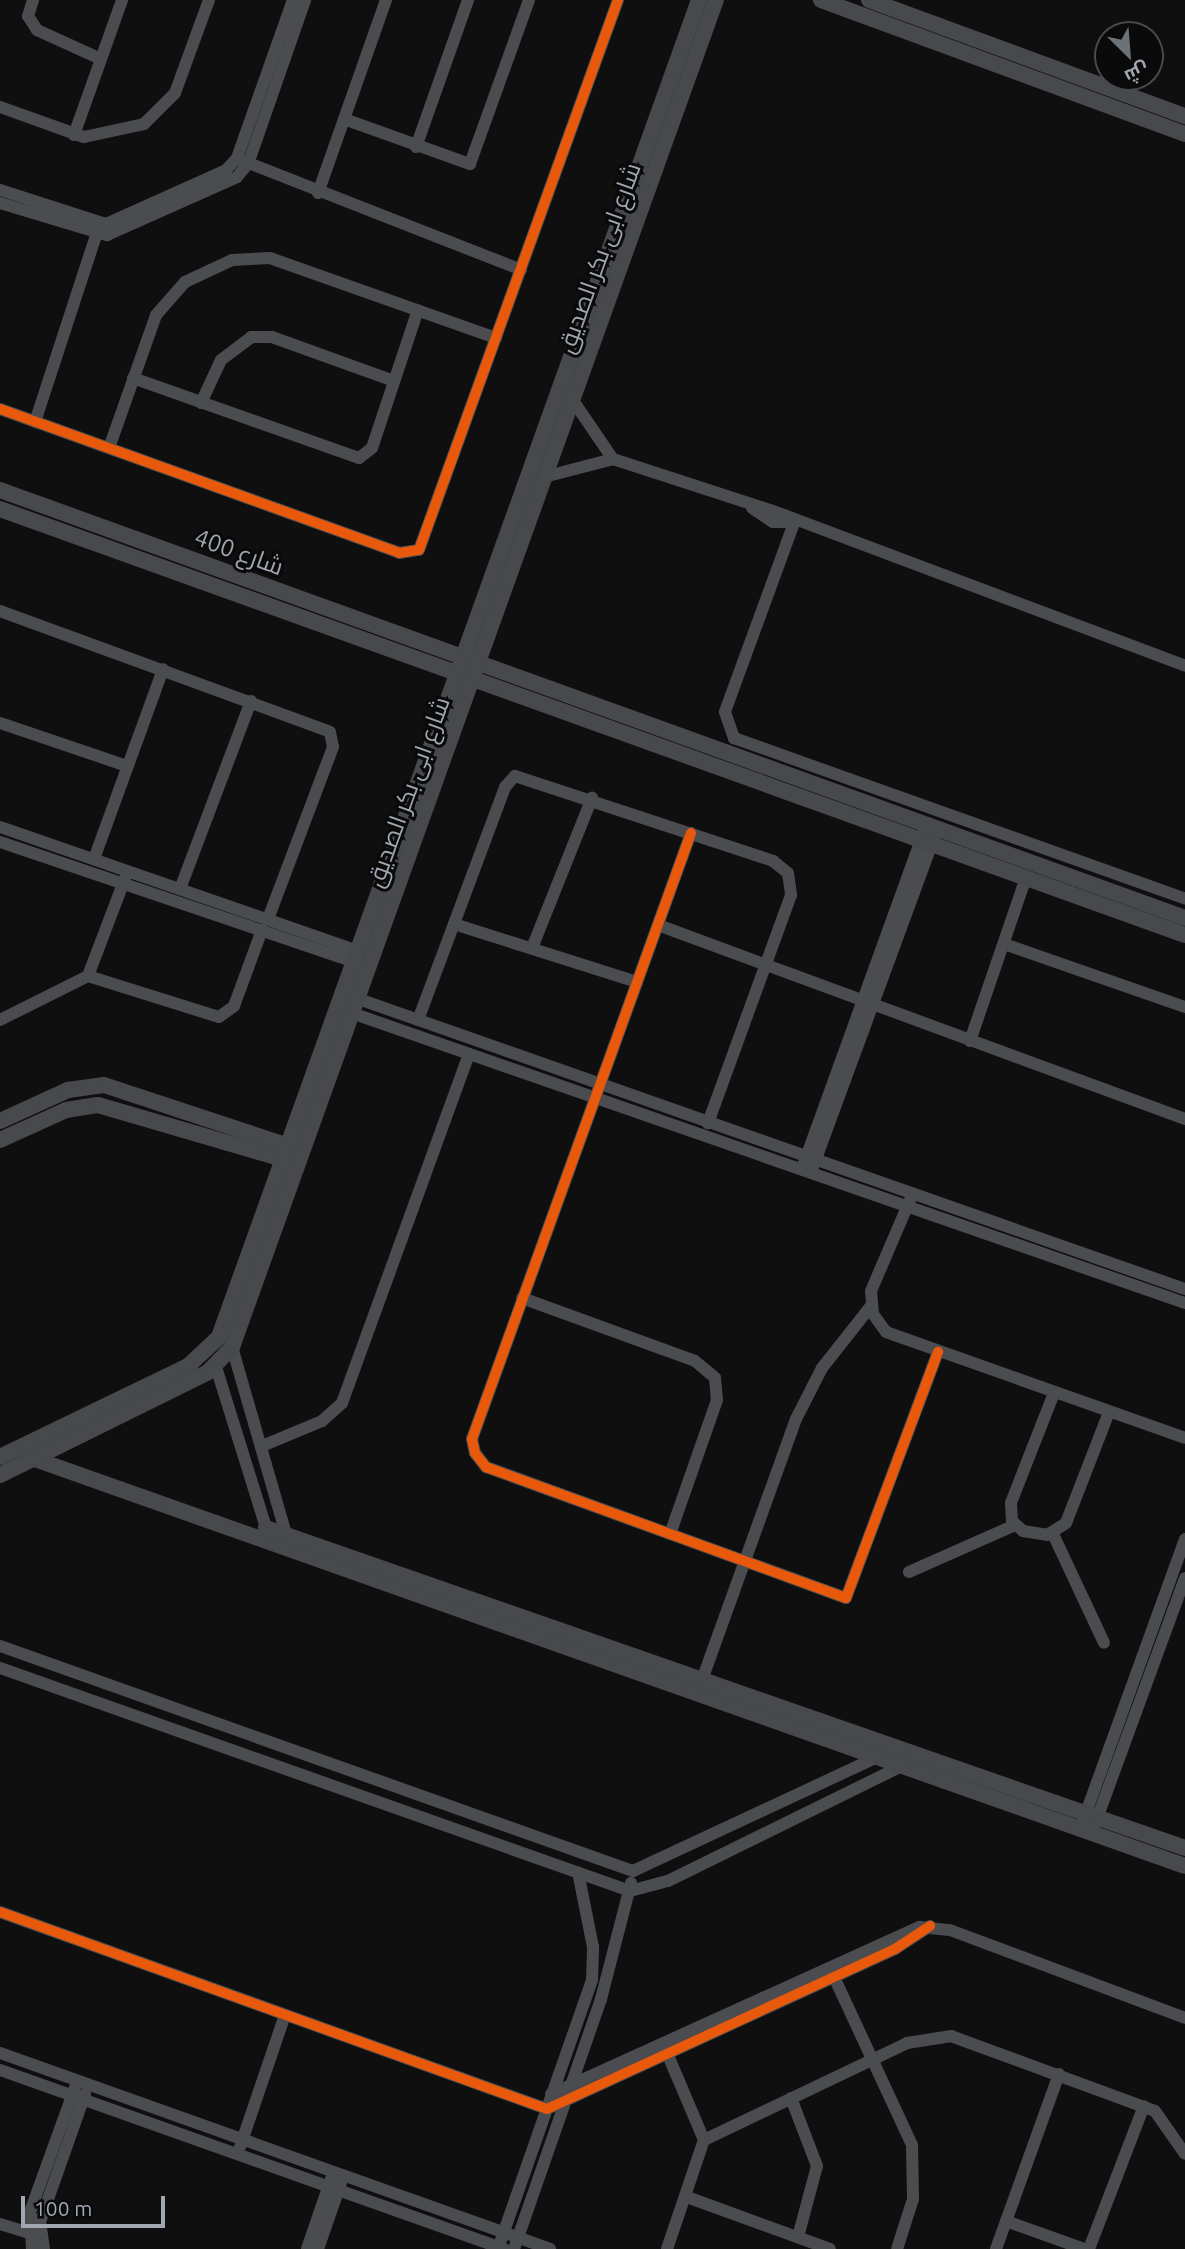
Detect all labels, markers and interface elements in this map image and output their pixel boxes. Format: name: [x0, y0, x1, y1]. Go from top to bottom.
north arrow: [1094, 21, 1164, 91]
text: ش: [1121, 58, 1153, 88]
street label: شارع ابى بكر الصديق: [551, 159, 647, 357]
street label: شارع 400: [191, 523, 287, 581]
street label: شارع ابى بكر الصديق: [360, 693, 456, 891]
scale bar: [24, 2182, 168, 2226]
text: 100 m: [34, 2196, 92, 2220]

